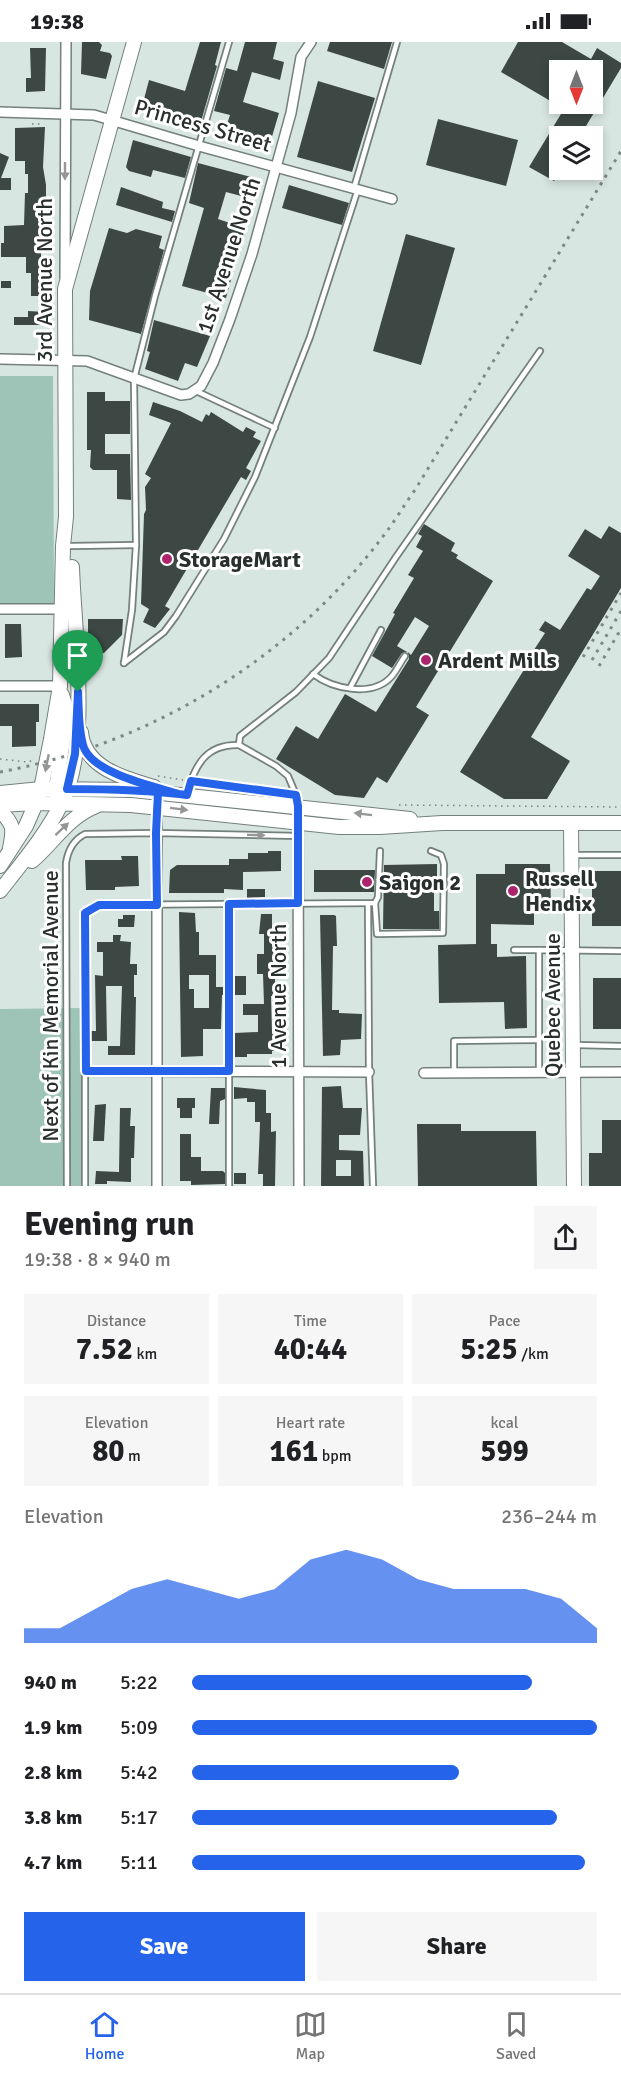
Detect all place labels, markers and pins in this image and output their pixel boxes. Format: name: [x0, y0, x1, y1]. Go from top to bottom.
place label: StorageMart: [179, 546, 301, 573]
marker: StorageMart: [160, 552, 174, 566]
pin: [52, 630, 103, 692]
place label: Ardent Mills: [438, 647, 557, 674]
marker: Ardent Mills: [419, 653, 433, 667]
place label: Russell Hendix: [525, 865, 594, 917]
place label: Saigon 2: [379, 869, 461, 896]
marker: Saigon 2: [360, 875, 374, 889]
marker: Russell Hendix: [506, 884, 520, 898]

